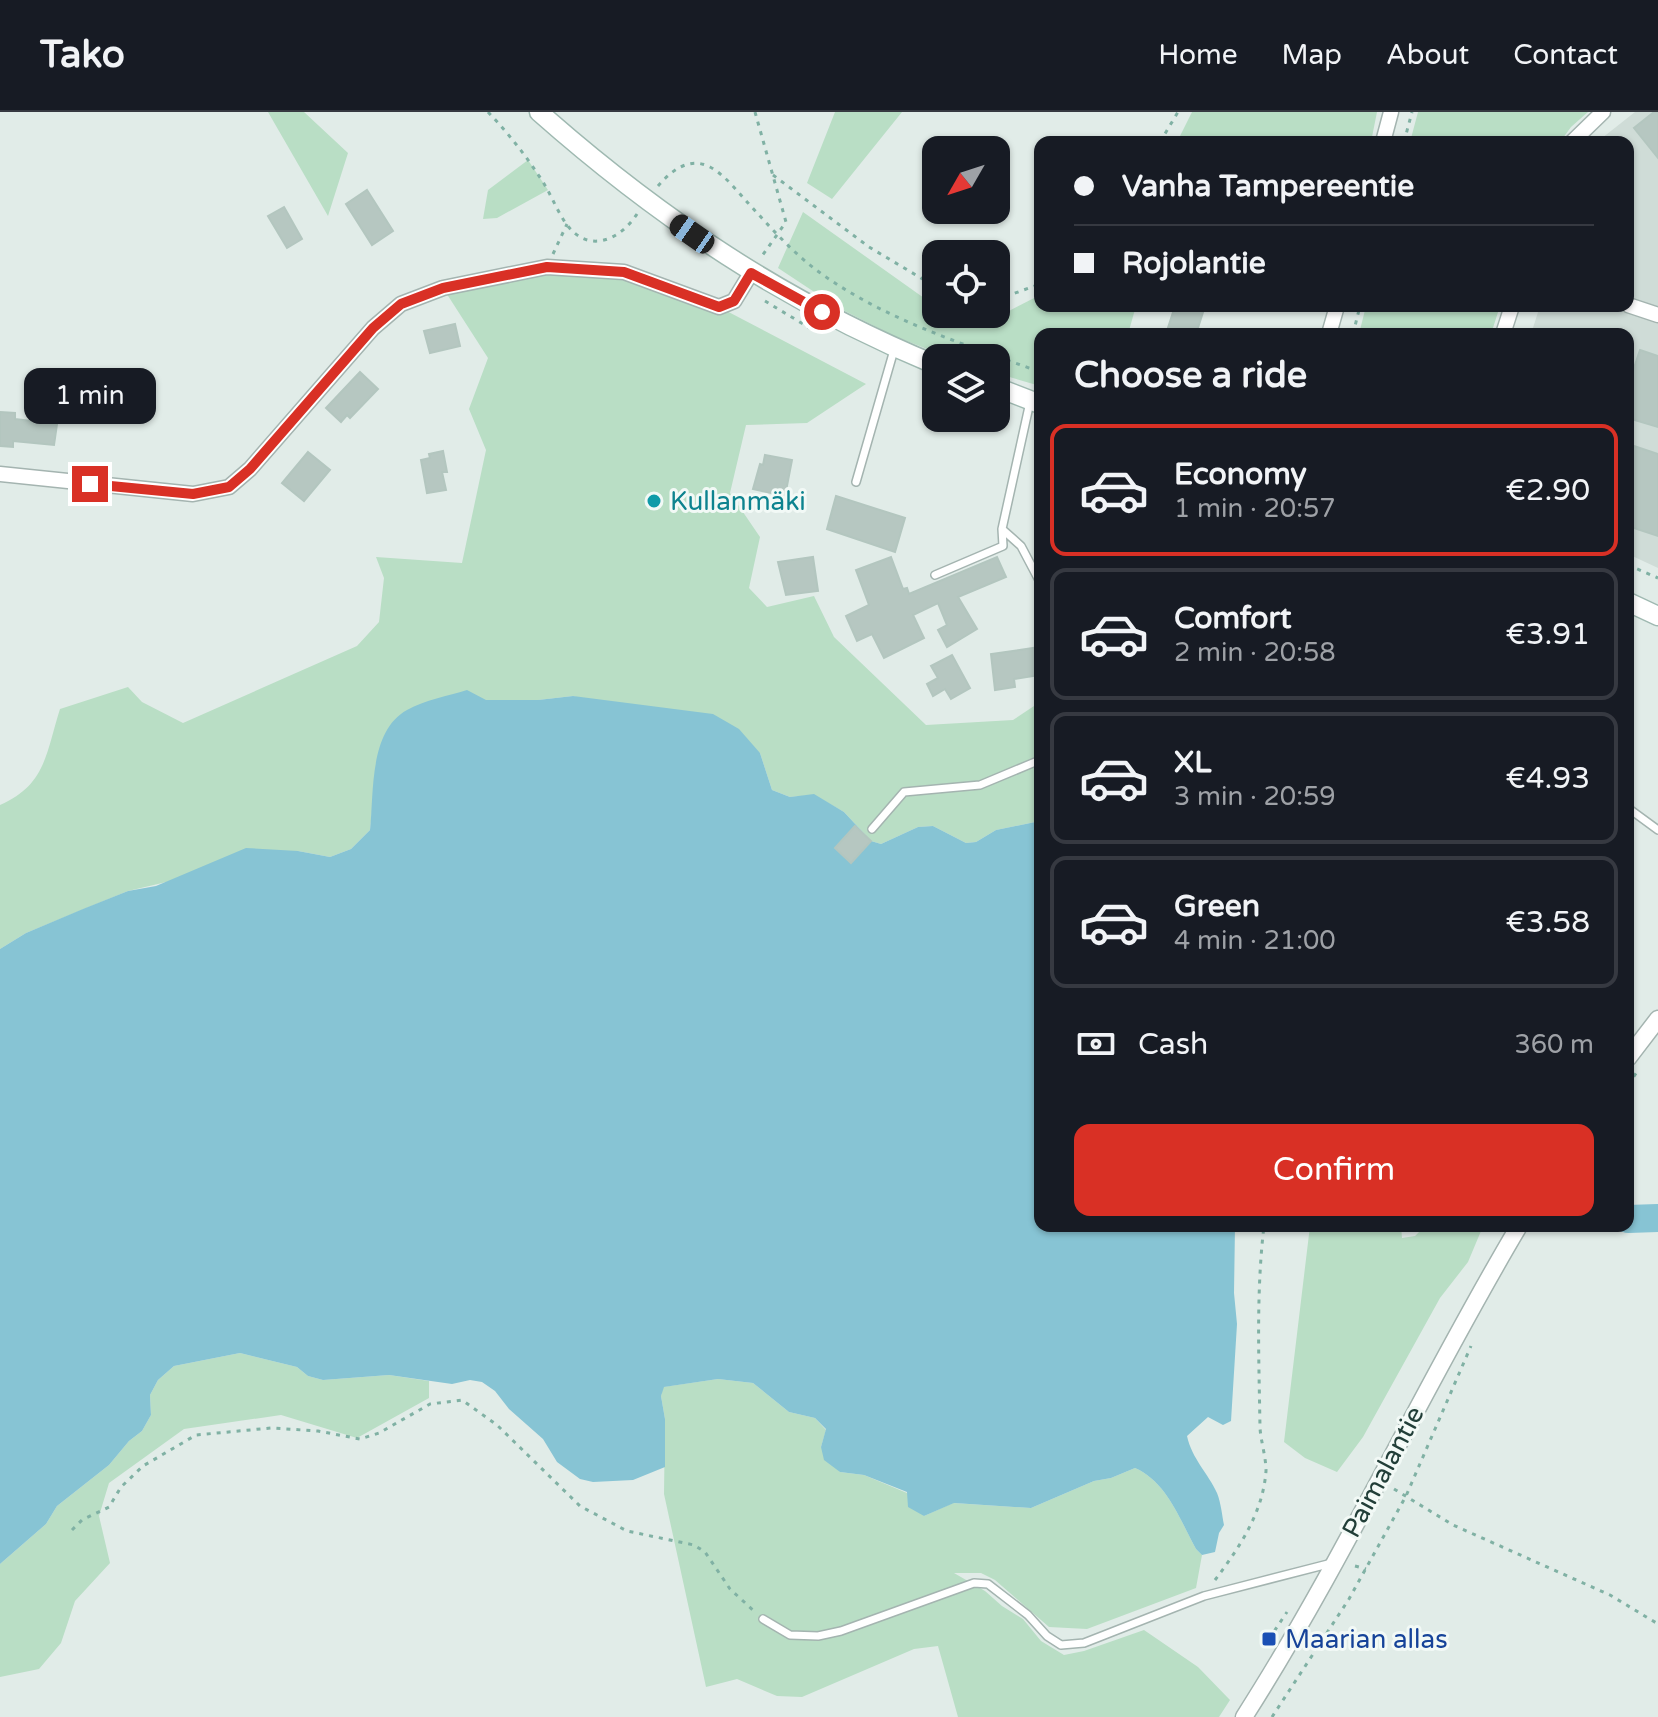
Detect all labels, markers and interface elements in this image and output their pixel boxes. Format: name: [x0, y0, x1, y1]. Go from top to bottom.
text: Tako: [40, 32, 125, 78]
text: Home: [1158, 38, 1238, 72]
text: Map: [1282, 38, 1342, 72]
text: About: [1386, 38, 1469, 72]
text: Contact: [1513, 38, 1618, 72]
north arrow: [922, 136, 1010, 224]
map controls: [922, 136, 1010, 432]
text: Vanha Tampereentie: [1122, 168, 1414, 205]
car: [665, 210, 719, 258]
button: locate: [922, 240, 1010, 328]
text: Rojolantie: [1122, 245, 1266, 282]
route start: [804, 294, 840, 330]
button: layers: [922, 344, 1010, 432]
text: Choose a ride: [1074, 354, 1307, 397]
callout: 1 min: [24, 368, 156, 424]
text: 1 min: [55, 380, 125, 411]
icon: car: [1078, 454, 1150, 526]
text: Economy: [1174, 456, 1307, 493]
route end: [72, 466, 108, 502]
text: €2.90: [1505, 472, 1590, 509]
place label: Kullanmäki: [670, 486, 806, 517]
marker: Kullanmäki: [645, 492, 663, 510]
text: 1 min · 20:57: [1174, 493, 1336, 524]
icon: car: [1078, 598, 1150, 670]
text: Comfort: [1174, 600, 1292, 637]
text: €3.91: [1505, 616, 1590, 653]
text: 2 min · 20:58: [1174, 637, 1336, 668]
icon: car: [1078, 742, 1150, 814]
text: XL: [1174, 744, 1211, 781]
text: €4.93: [1505, 760, 1590, 797]
text: 3 min · 20:59: [1174, 781, 1336, 812]
icon: car: [1078, 886, 1150, 958]
text: Green: [1174, 888, 1260, 925]
text: €3.58: [1505, 904, 1590, 941]
text: 4 min · 21:00: [1174, 925, 1336, 956]
icon: cash: [1074, 1022, 1118, 1066]
text: Cash: [1138, 1026, 1208, 1063]
text: 360 m: [1514, 1029, 1594, 1060]
button: Confirm: [1074, 1124, 1594, 1216]
street label: Paimalantie: [1335, 1401, 1431, 1543]
place label: Maarian allas: [1285, 1624, 1448, 1655]
marker: Maarian allas: [1260, 1630, 1278, 1648]

